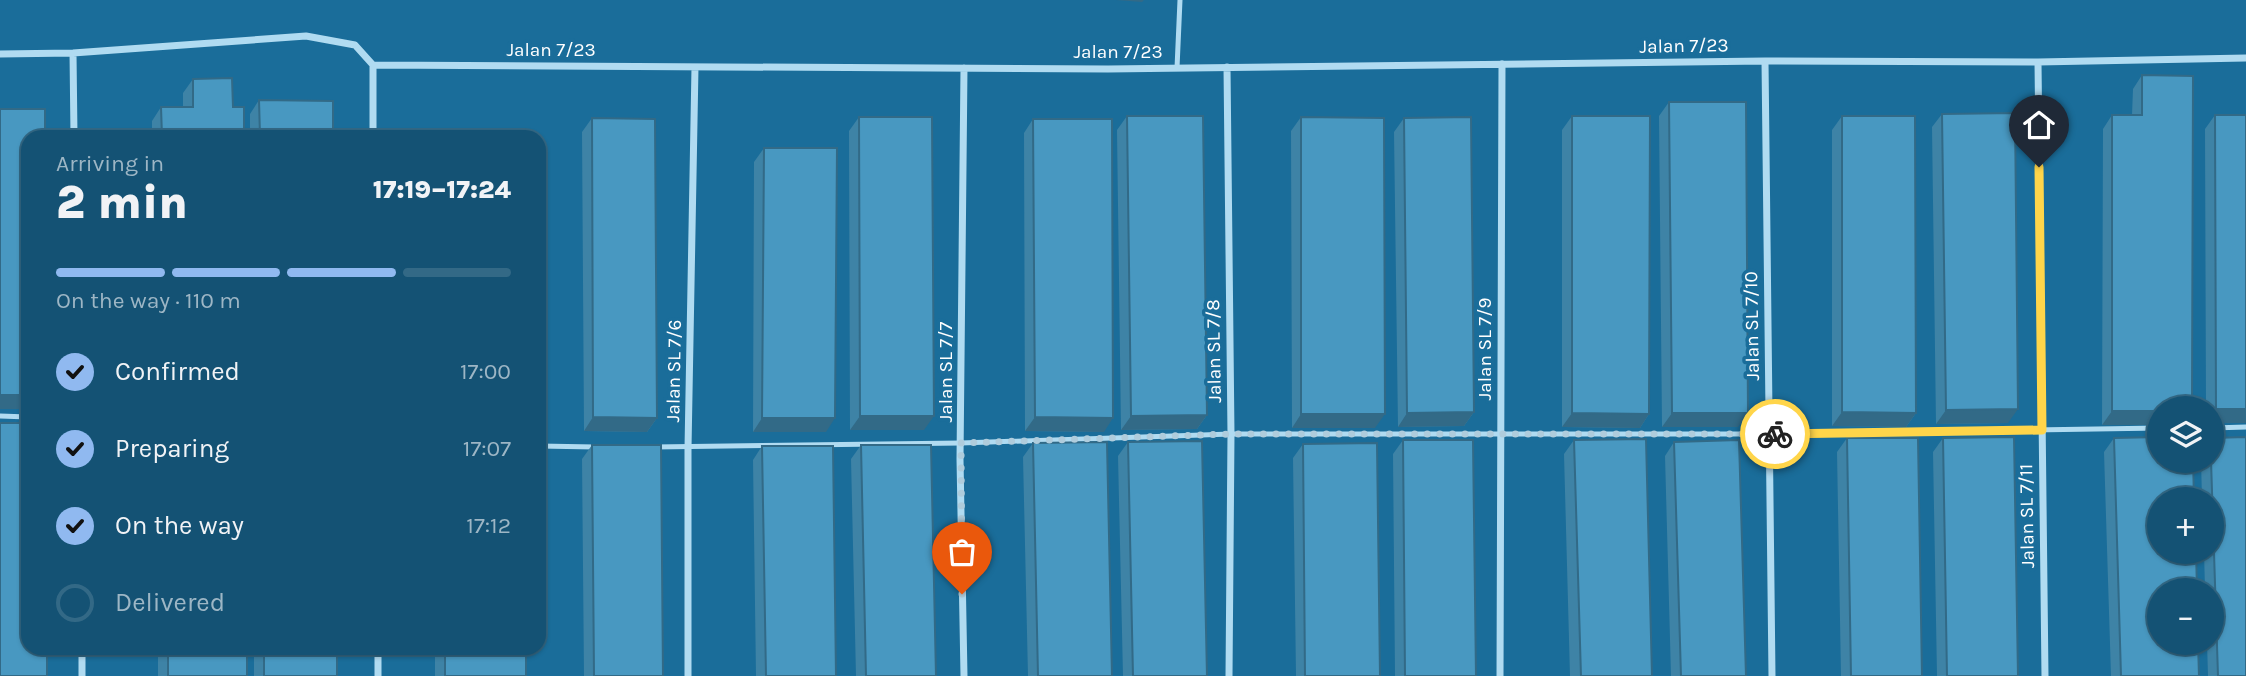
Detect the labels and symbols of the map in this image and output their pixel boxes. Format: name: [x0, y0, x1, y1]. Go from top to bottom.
street label: Jalan 7/23: [1639, 34, 1729, 58]
street label: Jalan 7/23: [506, 39, 596, 61]
street label: Jalan 7/23: [1073, 41, 1163, 63]
pin: [2009, 95, 2069, 167]
street label: Jalan SL 7/10: [1740, 271, 1764, 381]
street label: Jalan SL 7/9: [1474, 298, 1496, 400]
street label: Jalan SL 7/8: [1202, 299, 1226, 403]
street label: Jalan SL 7/6: [662, 319, 686, 423]
street label: Jalan SL 7/7: [935, 322, 957, 422]
courier: [1740, 399, 1810, 469]
street label: Jalan SL 7/11: [2015, 464, 2039, 568]
pin: [932, 522, 992, 594]

